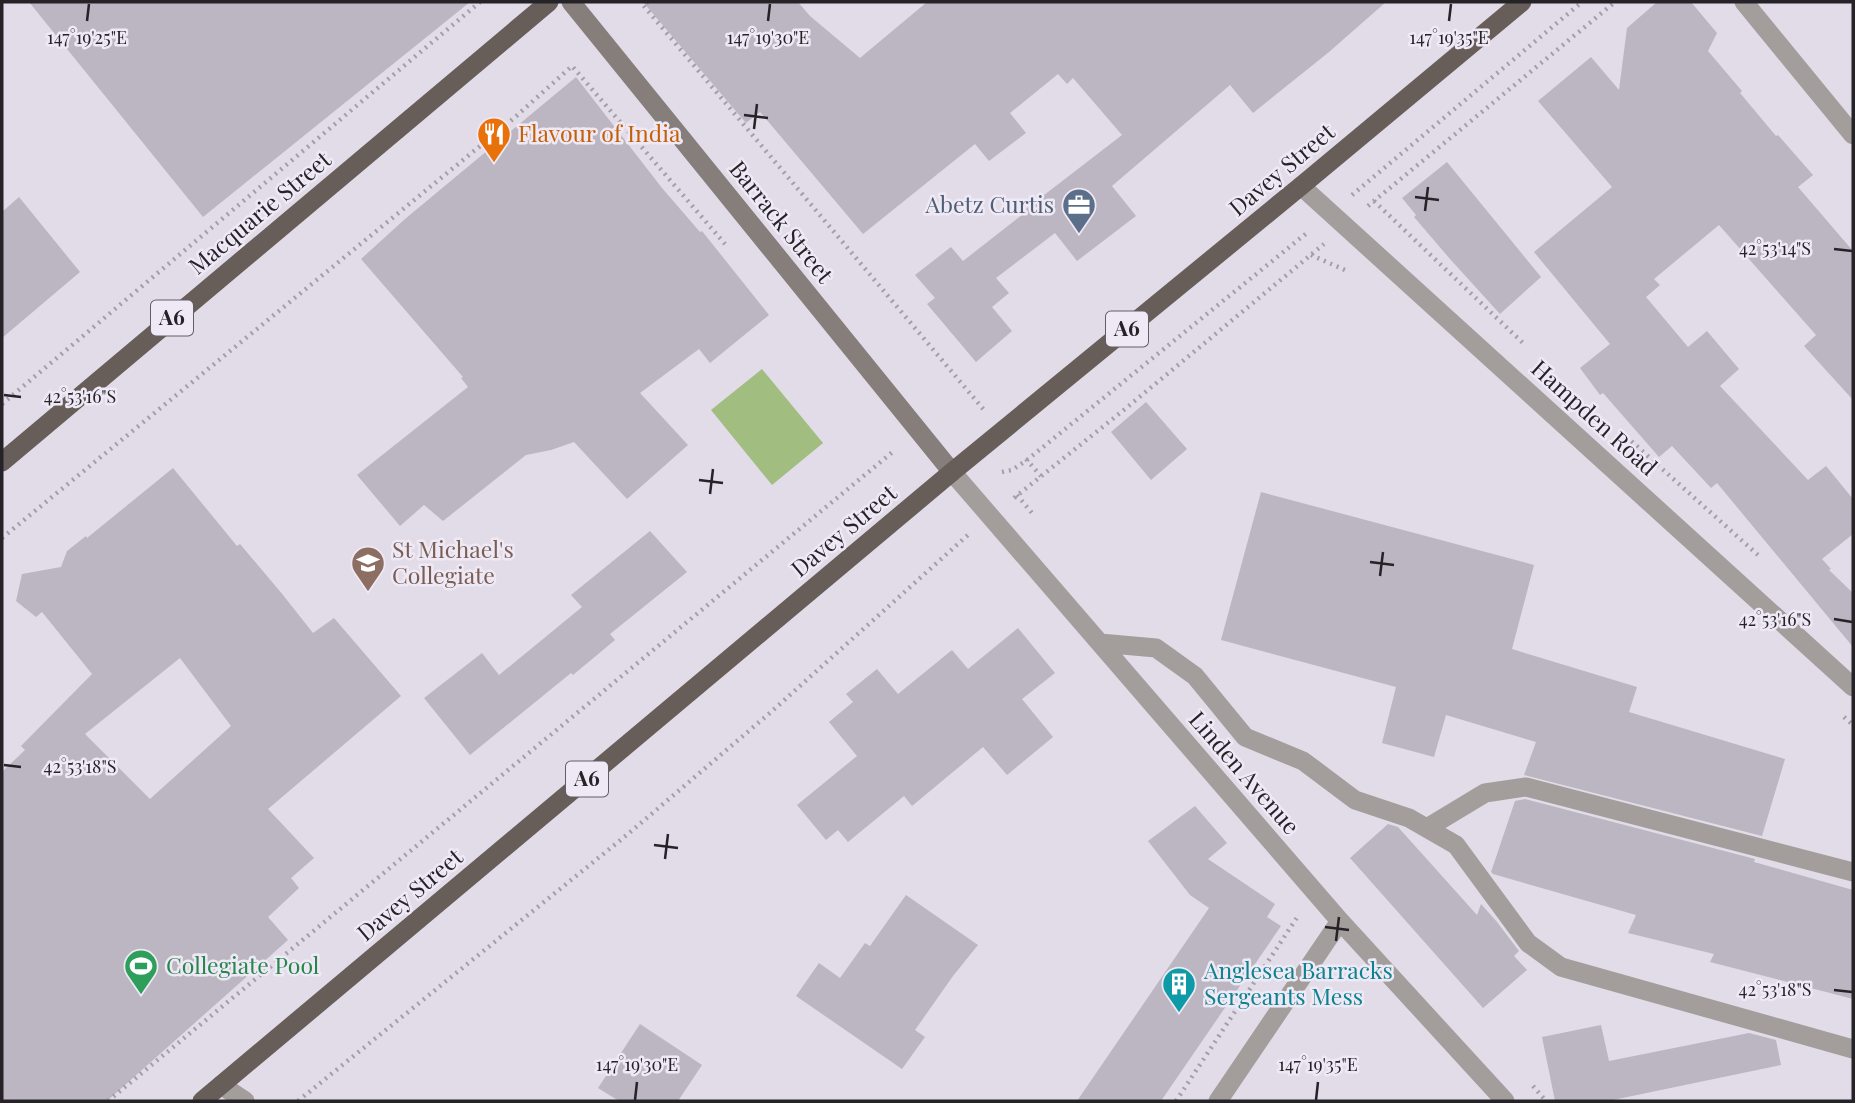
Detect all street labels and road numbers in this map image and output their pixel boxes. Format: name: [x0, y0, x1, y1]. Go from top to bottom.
street label: Davey Street: [1222, 115, 1341, 222]
street label: Macquarie Street: [181, 143, 337, 280]
street label: Barrack Street: [723, 154, 842, 289]
road number: A6: [151, 300, 193, 336]
road number: A6: [1106, 312, 1148, 346]
street label: Hampden Road: [1525, 352, 1665, 482]
street label: Davey Street: [784, 476, 903, 583]
street label: Linden Avenue: [1183, 704, 1307, 840]
road number: A6: [566, 762, 608, 796]
street label: Davey Street: [350, 840, 469, 947]

